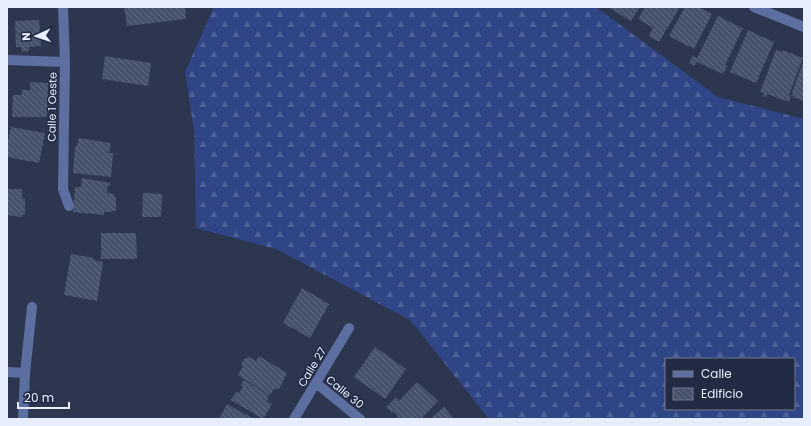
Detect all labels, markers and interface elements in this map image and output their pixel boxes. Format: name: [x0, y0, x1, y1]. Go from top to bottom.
north arrow: [16, 16, 56, 56]
text: N: [18, 32, 34, 41]
street label: Calle 1 Oeste: [43, 72, 61, 142]
street label: Calle 27: [294, 344, 330, 390]
legend: [665, 358, 795, 410]
text: Calle: [701, 365, 732, 382]
street label: Calle 30: [323, 372, 367, 412]
scale bar: [18, 384, 69, 410]
text: Edificio: [701, 385, 743, 402]
text: 20 m: [24, 389, 54, 406]

